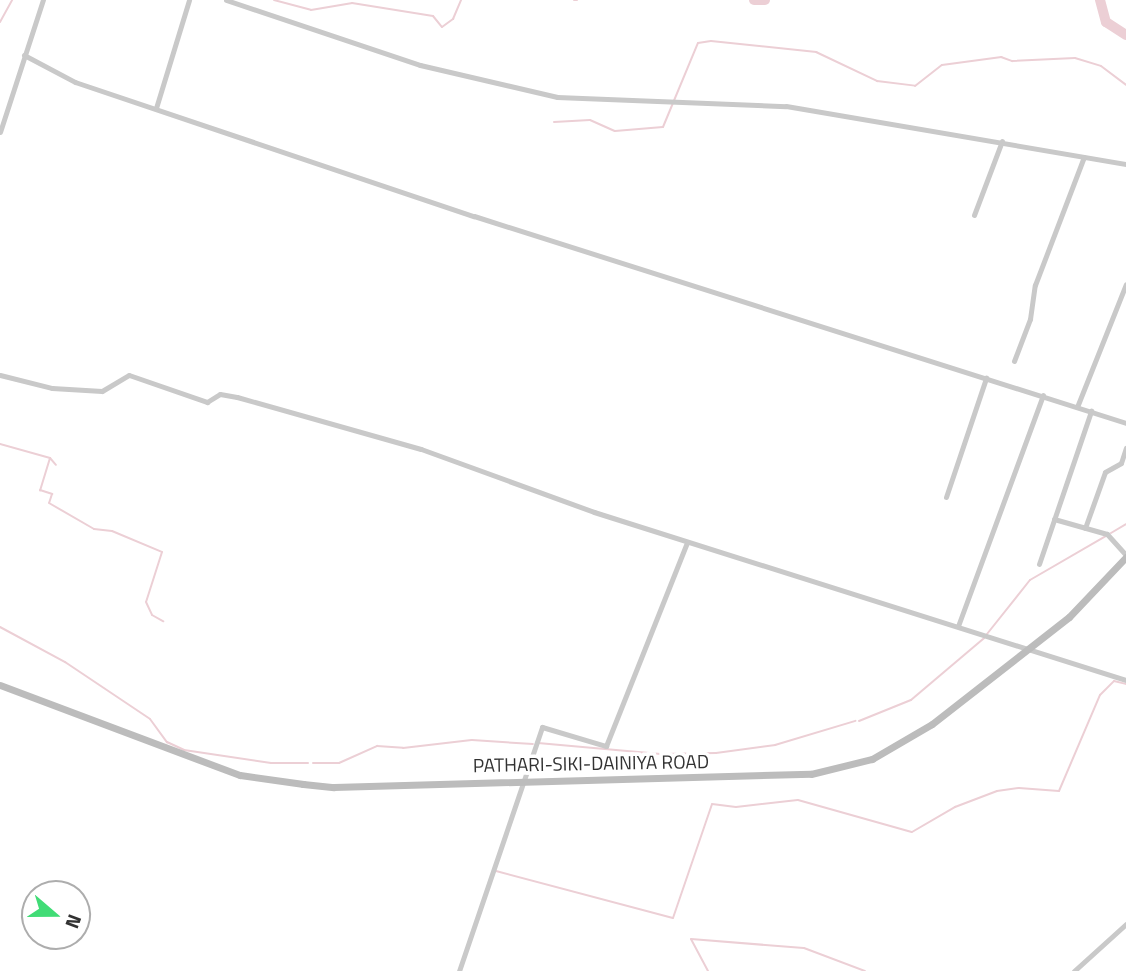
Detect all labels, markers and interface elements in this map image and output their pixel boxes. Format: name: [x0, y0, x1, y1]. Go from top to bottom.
street label: PATHARI-SIKI-DAINIYA ROAD: [473, 750, 709, 776]
north arrow: [21, 880, 91, 950]
text: N: [58, 911, 90, 933]

